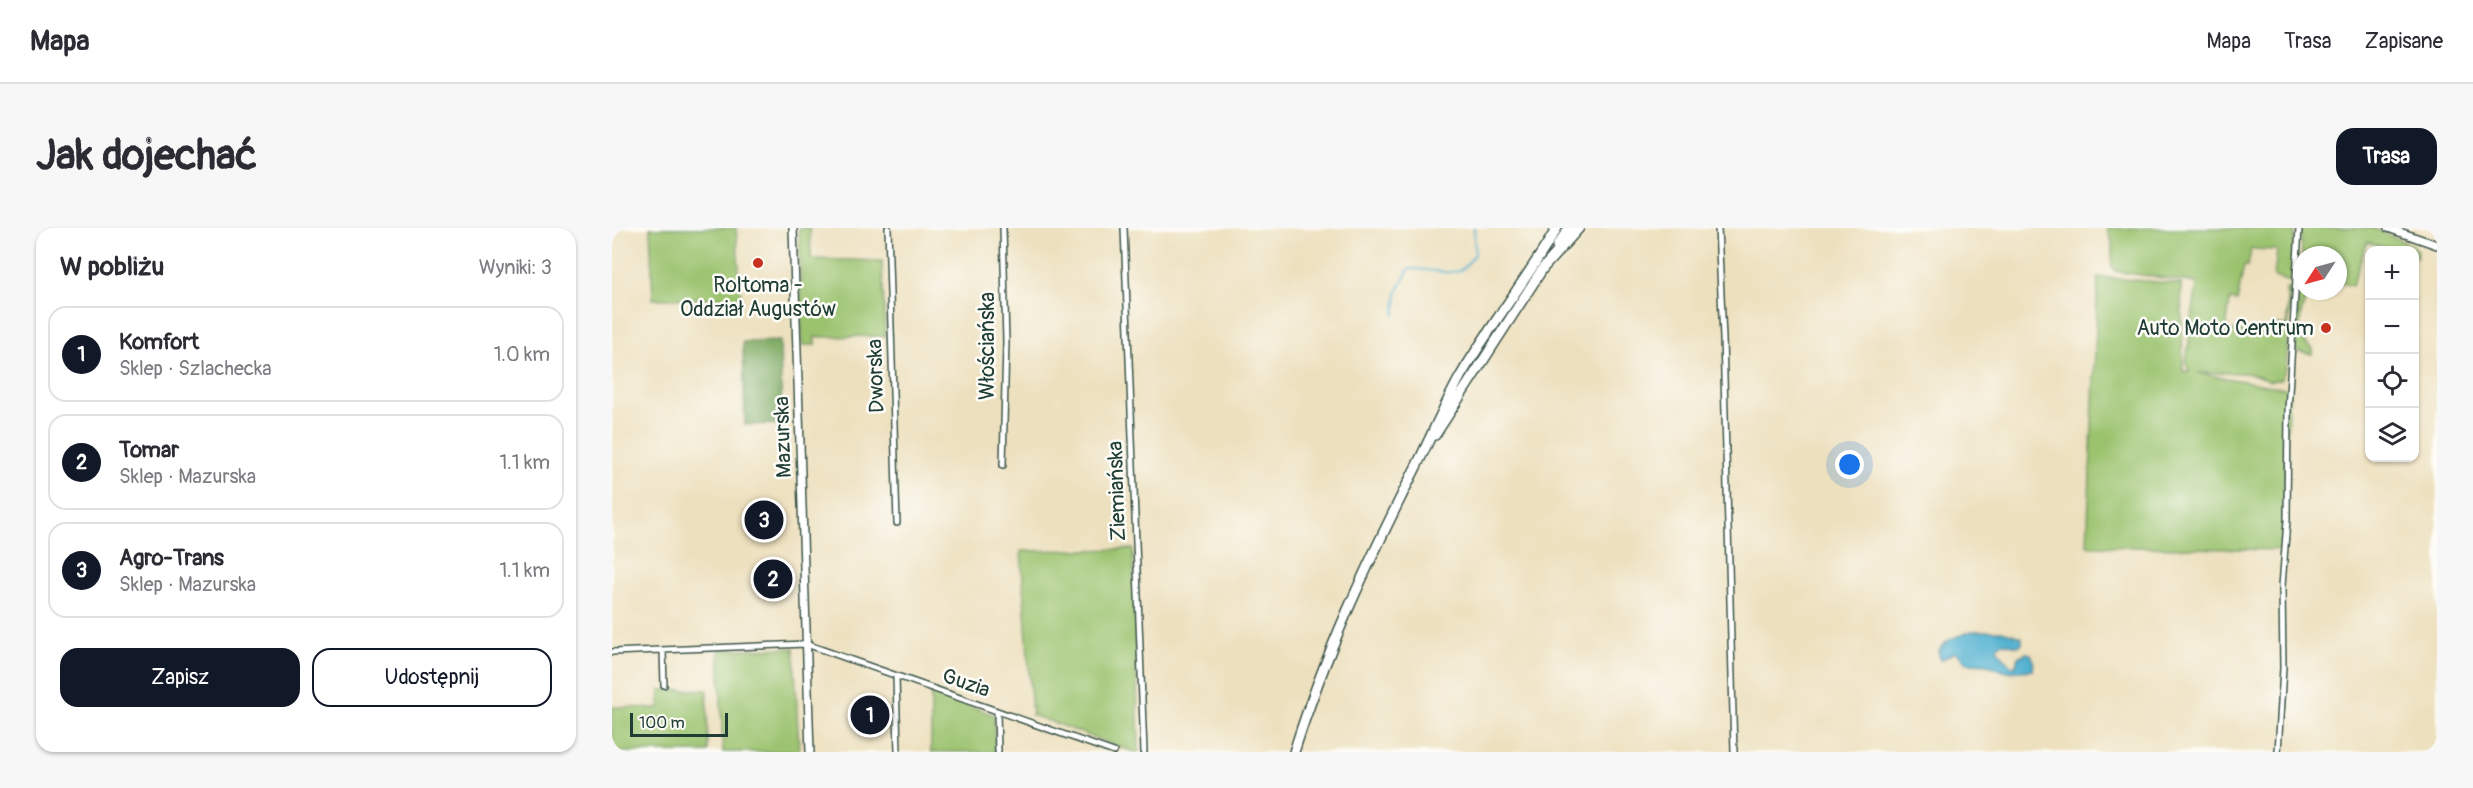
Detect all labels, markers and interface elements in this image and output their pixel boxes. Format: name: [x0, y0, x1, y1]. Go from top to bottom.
text: Mapa: [30, 24, 89, 59]
text: Mapa: [2206, 28, 2251, 55]
text: Trasa: [2284, 28, 2332, 55]
text: Zapisane: [2365, 28, 2443, 55]
button: Trasa: [2336, 128, 2437, 185]
text: Jak dojechać: [36, 130, 257, 182]
north arrow: [2293, 246, 2347, 300]
map controls: [2365, 246, 2419, 462]
button: +: [2365, 246, 2419, 300]
text: W pobliżu: [60, 251, 164, 283]
text: Wyniki: 3: [479, 255, 552, 280]
marker: Roltoma - Oddział Augustów: [751, 256, 765, 270]
place label: Roltoma - Oddział Augustów: [680, 272, 836, 323]
street label: Włościańska: [974, 292, 1001, 400]
button: −: [2365, 300, 2419, 354]
place label: Auto Moto Centrum: [2137, 315, 2314, 342]
marker: Auto Moto Centrum: [2319, 321, 2333, 335]
text: Komfort: [119, 328, 199, 356]
street label: Dworska: [861, 339, 891, 413]
text: 1: [78, 342, 85, 367]
text: 1.0 km: [494, 342, 550, 367]
button: locate: [2365, 354, 2419, 408]
text: Sklep · Szlachecka: [119, 356, 272, 381]
street label: Mazurska: [768, 396, 798, 478]
button: layers: [2365, 408, 2419, 462]
text: Tomar: [119, 436, 179, 464]
street label: Ziemiańska: [1102, 440, 1132, 542]
text: 2: [76, 450, 87, 475]
text: 1.1 km: [500, 450, 550, 475]
your location: [1835, 450, 1864, 479]
text: Sklep · Mazurska: [119, 464, 256, 489]
pin: 3: [744, 498, 784, 542]
text: Agro-Trans: [119, 544, 224, 572]
pin: 2: [754, 556, 792, 602]
text: 3: [76, 558, 87, 583]
text: 1.1 km: [500, 558, 550, 583]
text: Sklep · Mazurska: [119, 572, 256, 597]
button: Zapisz: [60, 648, 300, 707]
button: Udostępnij: [312, 648, 552, 707]
street label: Guzia: [938, 662, 994, 704]
pin: 1: [850, 692, 890, 738]
scale bar: [630, 710, 728, 738]
text: 100 m: [639, 713, 685, 733]

